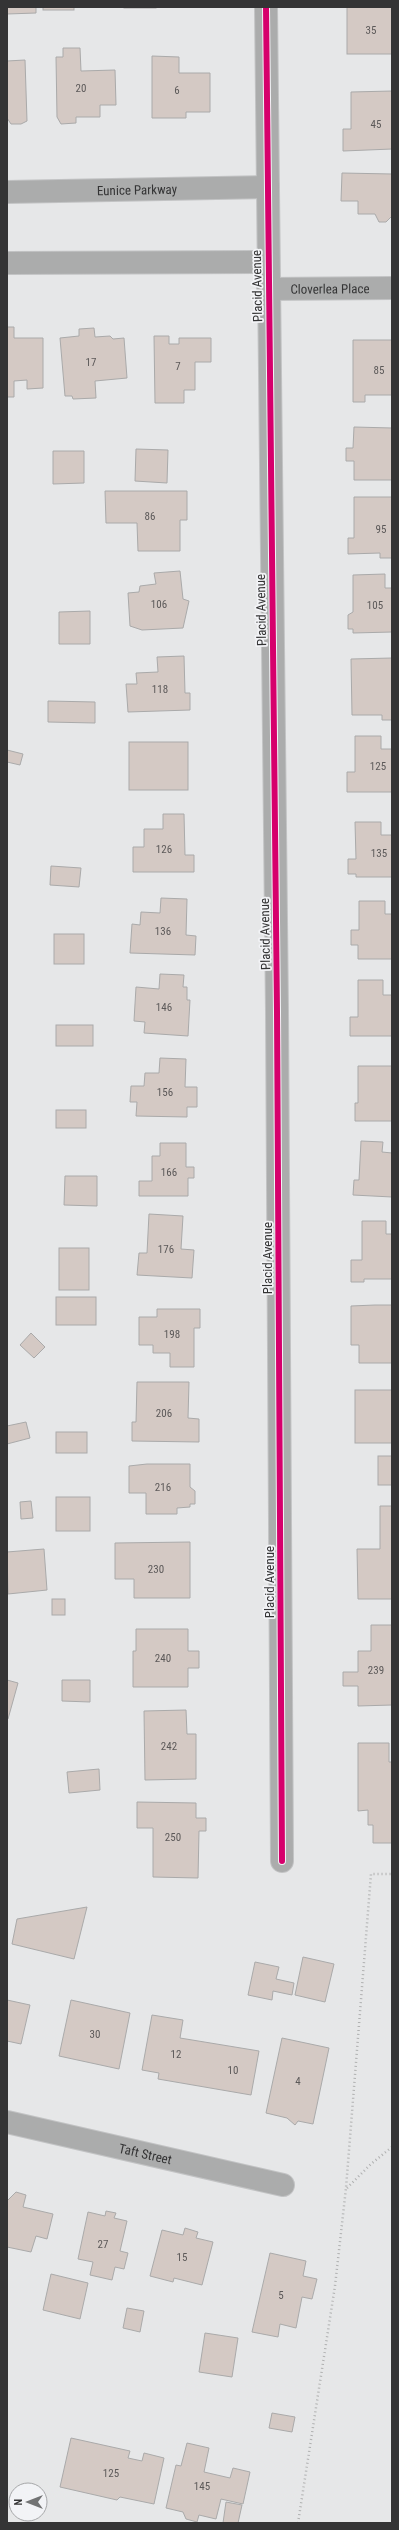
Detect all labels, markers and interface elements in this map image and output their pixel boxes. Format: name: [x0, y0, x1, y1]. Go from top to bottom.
house number: 35: [366, 24, 376, 37]
house number: 20: [76, 82, 86, 95]
house number: 6: [174, 84, 180, 97]
house number: 45: [371, 118, 381, 131]
street label: Eunice Parkway: [97, 181, 178, 198]
street label: Placid Avenue: [249, 250, 265, 322]
street label: Cloverlea Place: [290, 281, 370, 296]
house number: 17: [86, 356, 96, 369]
house number: 7: [175, 360, 181, 373]
house number: 85: [374, 364, 384, 377]
house number: 86: [145, 510, 155, 523]
house number: 95: [376, 523, 386, 536]
street label: Placid Avenue: [253, 574, 269, 646]
house number: 106: [151, 598, 167, 611]
house number: 105: [367, 599, 383, 612]
house number: 118: [152, 683, 168, 696]
house number: 125: [370, 760, 386, 773]
house number: 126: [156, 843, 172, 856]
house number: 135: [371, 847, 387, 860]
street label: Placid Avenue: [257, 898, 273, 970]
house number: 136: [155, 925, 171, 938]
house number: 146: [156, 1001, 172, 1014]
house number: 156: [157, 1086, 173, 1099]
house number: 166: [161, 1166, 177, 1179]
street label: Placid Avenue: [260, 1222, 275, 1294]
house number: 176: [158, 1243, 174, 1256]
house number: 198: [164, 1328, 180, 1341]
house number: 206: [156, 1407, 172, 1420]
house number: 216: [155, 1481, 171, 1494]
street label: Placid Avenue: [262, 1546, 277, 1618]
house number: 230: [148, 1563, 164, 1576]
house number: 240: [155, 1652, 171, 1665]
house number: 239: [368, 1664, 384, 1677]
house number: 242: [161, 1740, 177, 1753]
house number: 250: [165, 1831, 181, 1844]
house number: 30: [90, 2028, 100, 2041]
house number: 12: [171, 2048, 181, 2061]
house number: 10: [228, 2064, 238, 2077]
house number: 4: [295, 2075, 301, 2088]
street label: Taft Street: [118, 2140, 173, 2167]
house number: 27: [98, 2238, 108, 2251]
house number: 15: [177, 2251, 187, 2264]
house number: 5: [278, 2289, 284, 2302]
house number: 125: [103, 2467, 119, 2480]
house number: 145: [194, 2480, 210, 2493]
north arrow: [8, 2482, 48, 2522]
text: N: [12, 2498, 25, 2505]

